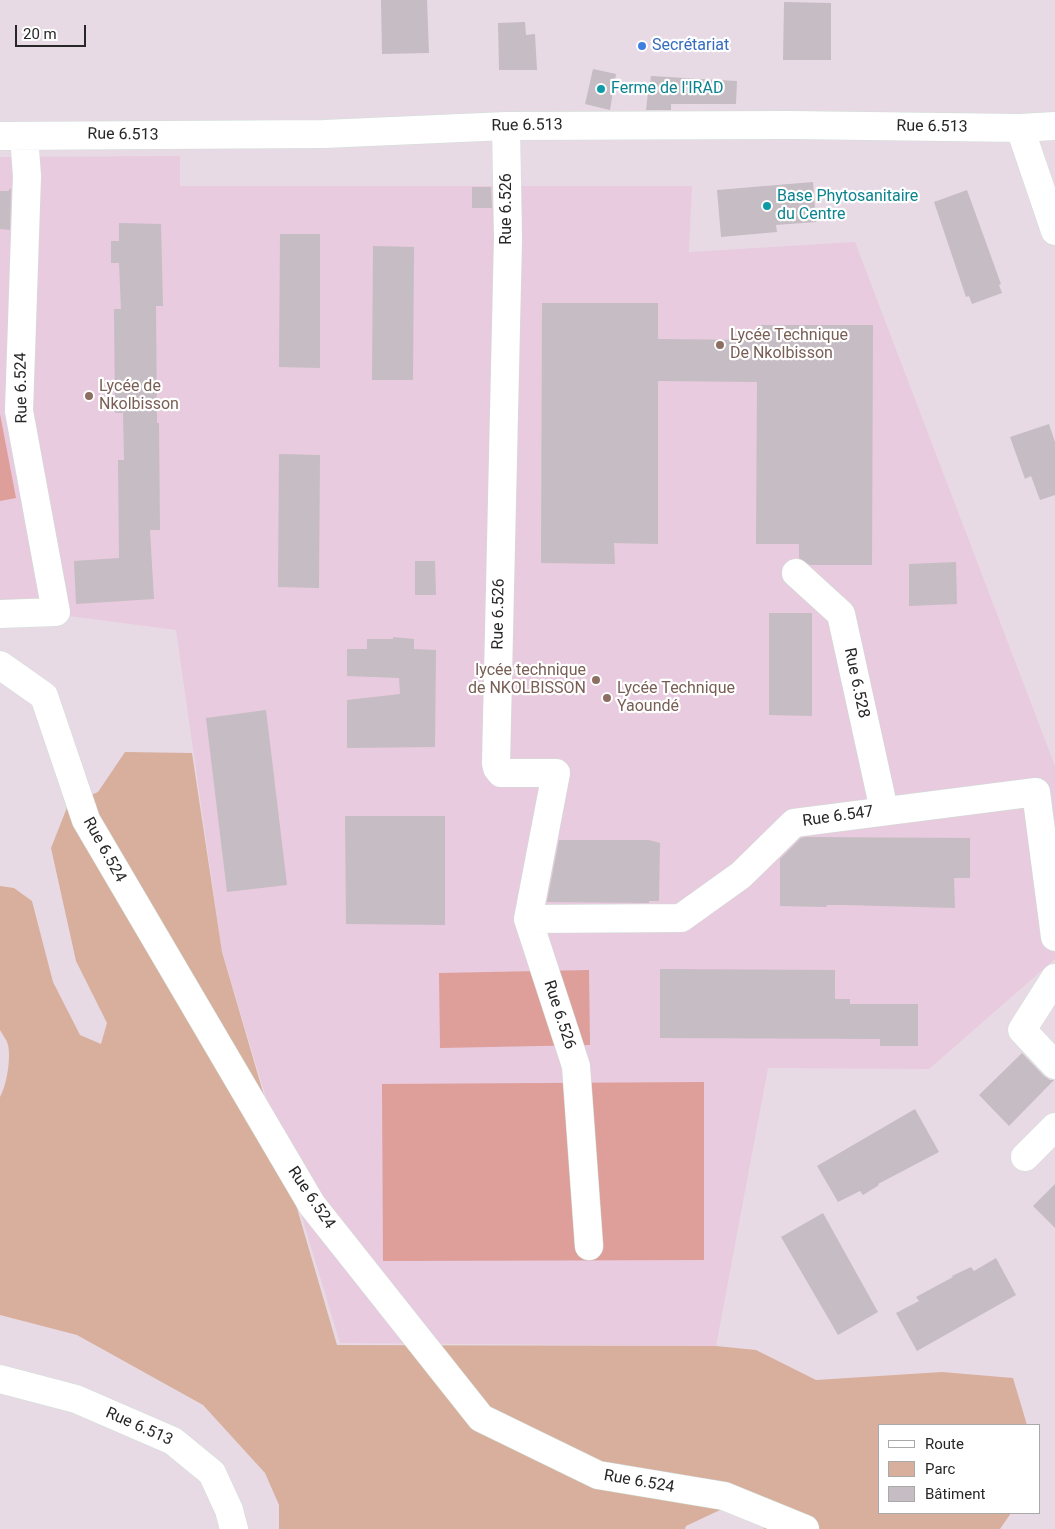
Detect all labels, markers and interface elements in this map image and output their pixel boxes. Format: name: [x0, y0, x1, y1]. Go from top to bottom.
scale bar: [18, 15, 89, 47]
text: 20 m: [23, 25, 57, 43]
place label: Secrétariat: [652, 36, 729, 56]
marker: Secrétariat: [636, 40, 648, 52]
place label: Ferme de l'IRAD: [611, 79, 723, 99]
marker: Ferme de l'IRAD: [595, 83, 607, 95]
street label: Rue 6.513: [491, 116, 563, 136]
street label: Rue 6.513: [896, 117, 968, 137]
street label: Rue 6.513: [87, 125, 159, 145]
street label: Rue 6.526: [497, 173, 517, 245]
place label: Base Phytosanitaire du Centre: [777, 187, 918, 225]
marker: Base Phytosanitaire du Centre: [761, 200, 773, 212]
place label: Lycée Technique De Nkolbisson: [730, 326, 848, 364]
marker: Lycée Technique De Nkolbisson: [714, 339, 726, 351]
street label: Rue 6.524: [12, 352, 32, 424]
place label: Lycée de Nkolbisson: [99, 377, 179, 415]
marker: Lycée de Nkolbisson: [83, 390, 95, 402]
street label: Rue 6.526: [489, 578, 509, 650]
street label: Rue 6.528: [839, 646, 873, 720]
place label: lycée technique de NKOLBISSON: [468, 661, 586, 699]
marker: lycée technique de NKOLBISSON: [590, 674, 602, 686]
place label: Lycée Technique Yaoundé: [617, 679, 735, 717]
marker: Lycée Technique Yaoundé: [601, 692, 613, 704]
street label: Rue 6.547: [801, 803, 875, 831]
street label: Rue 6.524: [78, 814, 130, 886]
street label: Rue 6.526: [539, 978, 579, 1052]
street label: Rue 6.524: [283, 1163, 339, 1233]
street label: Rue 6.513: [103, 1404, 175, 1450]
legend: [878, 1424, 1040, 1514]
text: Route: [925, 1435, 964, 1453]
text: Parc: [925, 1460, 955, 1478]
street label: Rue 6.524: [602, 1466, 676, 1498]
text: Bâtiment: [925, 1485, 985, 1503]

